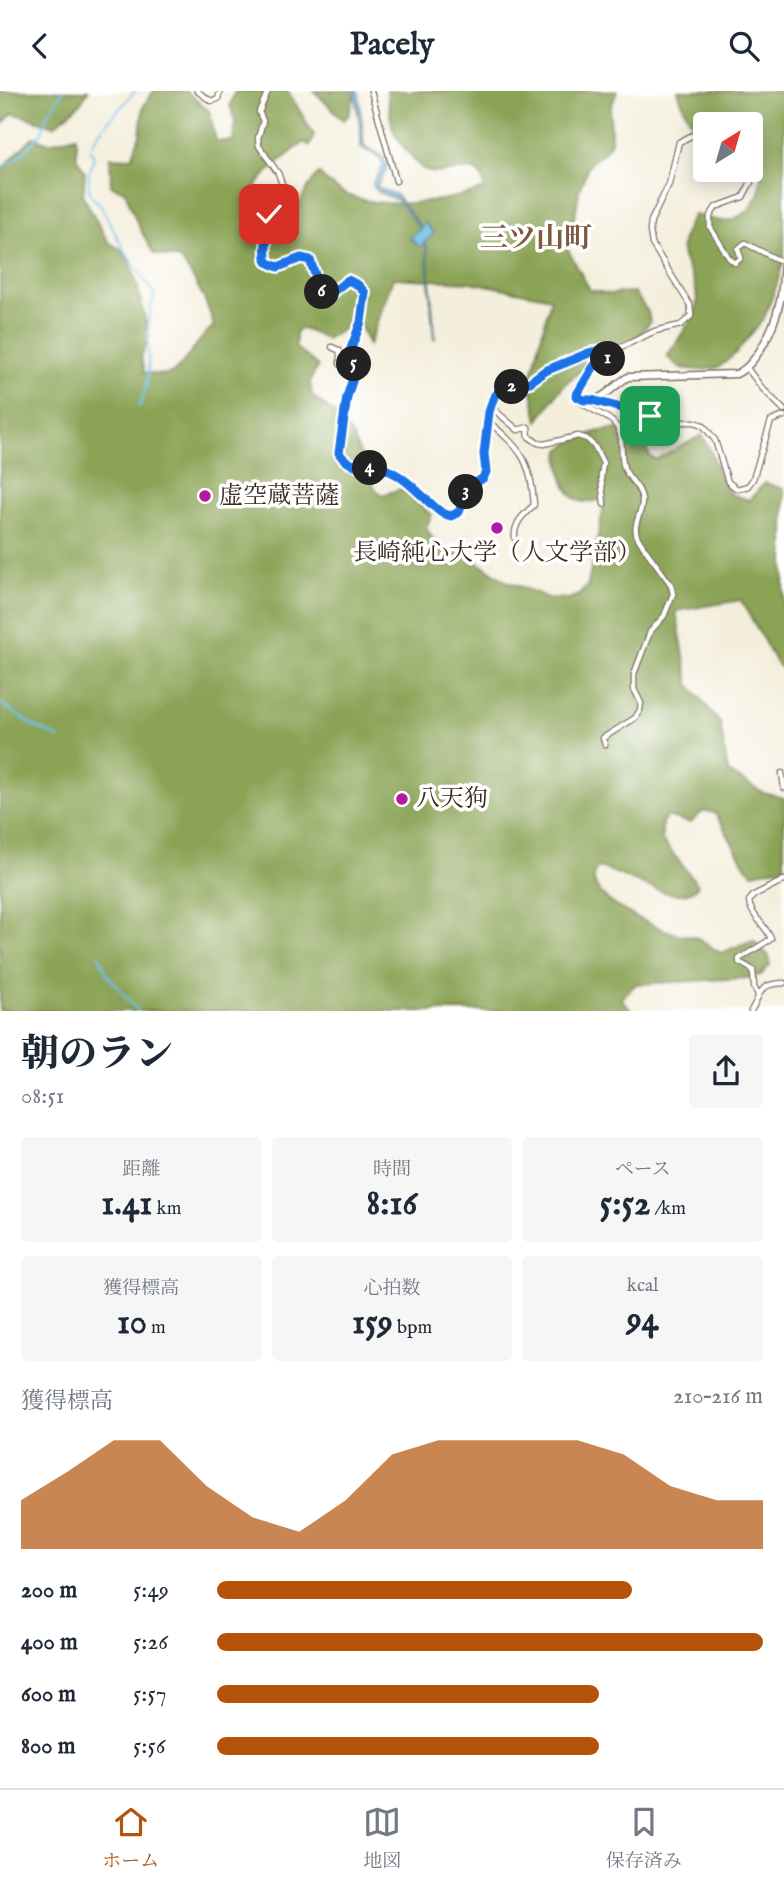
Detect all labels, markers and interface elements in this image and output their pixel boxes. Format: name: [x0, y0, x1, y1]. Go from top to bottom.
text: Pacely: [350, 25, 434, 66]
icon: back: [21, 27, 59, 65]
icon: search: [725, 27, 763, 65]
north arrow: [693, 112, 763, 182]
map controls: [693, 112, 763, 182]
pin: [239, 184, 299, 244]
icon: check: [250, 195, 288, 233]
district label: 三ツ山町: [480, 222, 592, 257]
pin: 6: [304, 275, 340, 309]
text: 6: [317, 279, 326, 303]
pin: 1: [590, 341, 626, 377]
text: 1: [604, 346, 611, 370]
pin: 5: [336, 347, 372, 381]
text: 5: [350, 351, 357, 375]
pin: 2: [494, 369, 530, 405]
text: 2: [507, 374, 516, 398]
pin: [620, 386, 680, 446]
icon: arrive: [631, 397, 669, 435]
pin: 4: [352, 451, 388, 485]
text: 4: [365, 455, 374, 479]
pin: 3: [448, 475, 484, 509]
text: 3: [462, 479, 469, 503]
place label: 虚空蔵菩薩: [219, 481, 339, 512]
marker: 虚空蔵菩薩: [197, 488, 213, 504]
marker: 長崎純心大学（人文学部）: [489, 520, 505, 536]
place label: 長崎純心大学（人文学部）: [353, 538, 641, 569]
place label: 八天狗: [416, 784, 488, 815]
marker: 八天狗: [394, 791, 410, 807]
text: 朝のラン: [21, 1032, 173, 1080]
button: share: [689, 1034, 763, 1108]
text: 08:51: [21, 1082, 64, 1111]
text: 距離: [122, 1158, 160, 1182]
text: 時間: [373, 1158, 411, 1182]
text: ペース: [615, 1158, 671, 1182]
text: 1.41: [101, 1182, 152, 1227]
text: 8:16: [367, 1182, 417, 1227]
text: 5:52: [599, 1182, 650, 1227]
text: km: [152, 1197, 181, 1221]
text: /km: [650, 1197, 686, 1221]
text: kcal: [627, 1274, 659, 1298]
text: 獲得標高: [103, 1277, 179, 1301]
text: 心拍数: [363, 1277, 421, 1301]
text: 94: [627, 1298, 659, 1343]
text: 10: [117, 1301, 147, 1346]
text: 159: [352, 1301, 393, 1346]
text: m: [147, 1316, 166, 1340]
text: bpm: [393, 1316, 432, 1340]
text: 210–216 m: [673, 1382, 763, 1411]
text: 獲得標高: [21, 1387, 113, 1416]
text: 200 m: [21, 1576, 77, 1605]
text: 5:49: [133, 1576, 169, 1605]
text: 400 m: [21, 1628, 78, 1657]
text: 5:26: [133, 1628, 168, 1657]
text: 600 m: [21, 1680, 76, 1709]
text: 5:57: [133, 1680, 167, 1709]
text: 800 m: [21, 1732, 75, 1761]
text: 5:56: [133, 1732, 165, 1761]
tab: ホーム: [102, 1803, 159, 1874]
tab: 地図: [363, 1803, 402, 1874]
tab: 保存済み: [606, 1803, 682, 1874]

